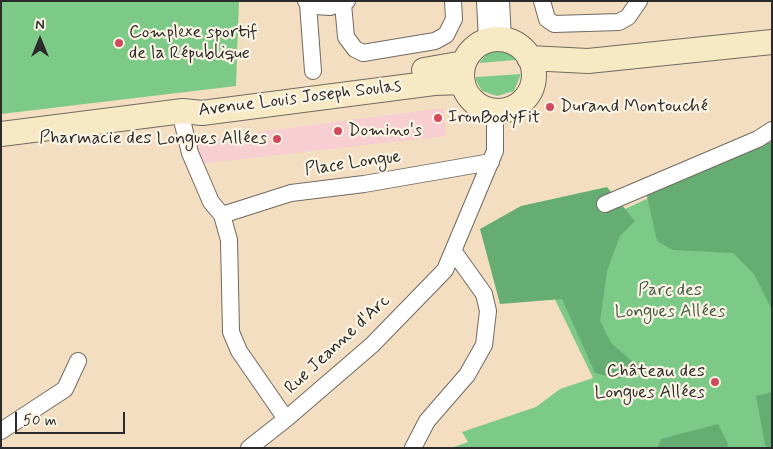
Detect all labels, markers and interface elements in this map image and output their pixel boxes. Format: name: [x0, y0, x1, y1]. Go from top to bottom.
north arrow: [15, 15, 65, 65]
text: N: [35, 16, 45, 34]
place label: Complexe sportif de la République: [129, 22, 258, 64]
marker: Complexe sportif de la République: [113, 37, 125, 49]
street label: Avenue Louis Joseph Soulas: [197, 76, 403, 122]
place label: Durand Montouché: [560, 96, 708, 118]
marker: Durand Montouché: [544, 101, 556, 113]
place label: IronBodyFit: [448, 107, 540, 129]
marker: IronBodyFit: [432, 112, 444, 124]
place label: Domino's: [348, 120, 422, 142]
marker: Domino's: [332, 125, 344, 137]
place label: Pharmacie des Longues Allées: [39, 128, 267, 150]
marker: Pharmacie des Longues Allées: [271, 133, 283, 145]
street label: Place Longue: [304, 147, 402, 181]
park label: Parc des Longues Allées: [615, 280, 725, 322]
street label: Rue Jeanne d'Arc: [281, 291, 395, 399]
place label: Château des Longues Allées: [594, 361, 705, 404]
marker: Château des Longues Allées: [709, 376, 721, 388]
scale bar: [18, 402, 128, 434]
text: 50 m: [23, 411, 57, 431]

